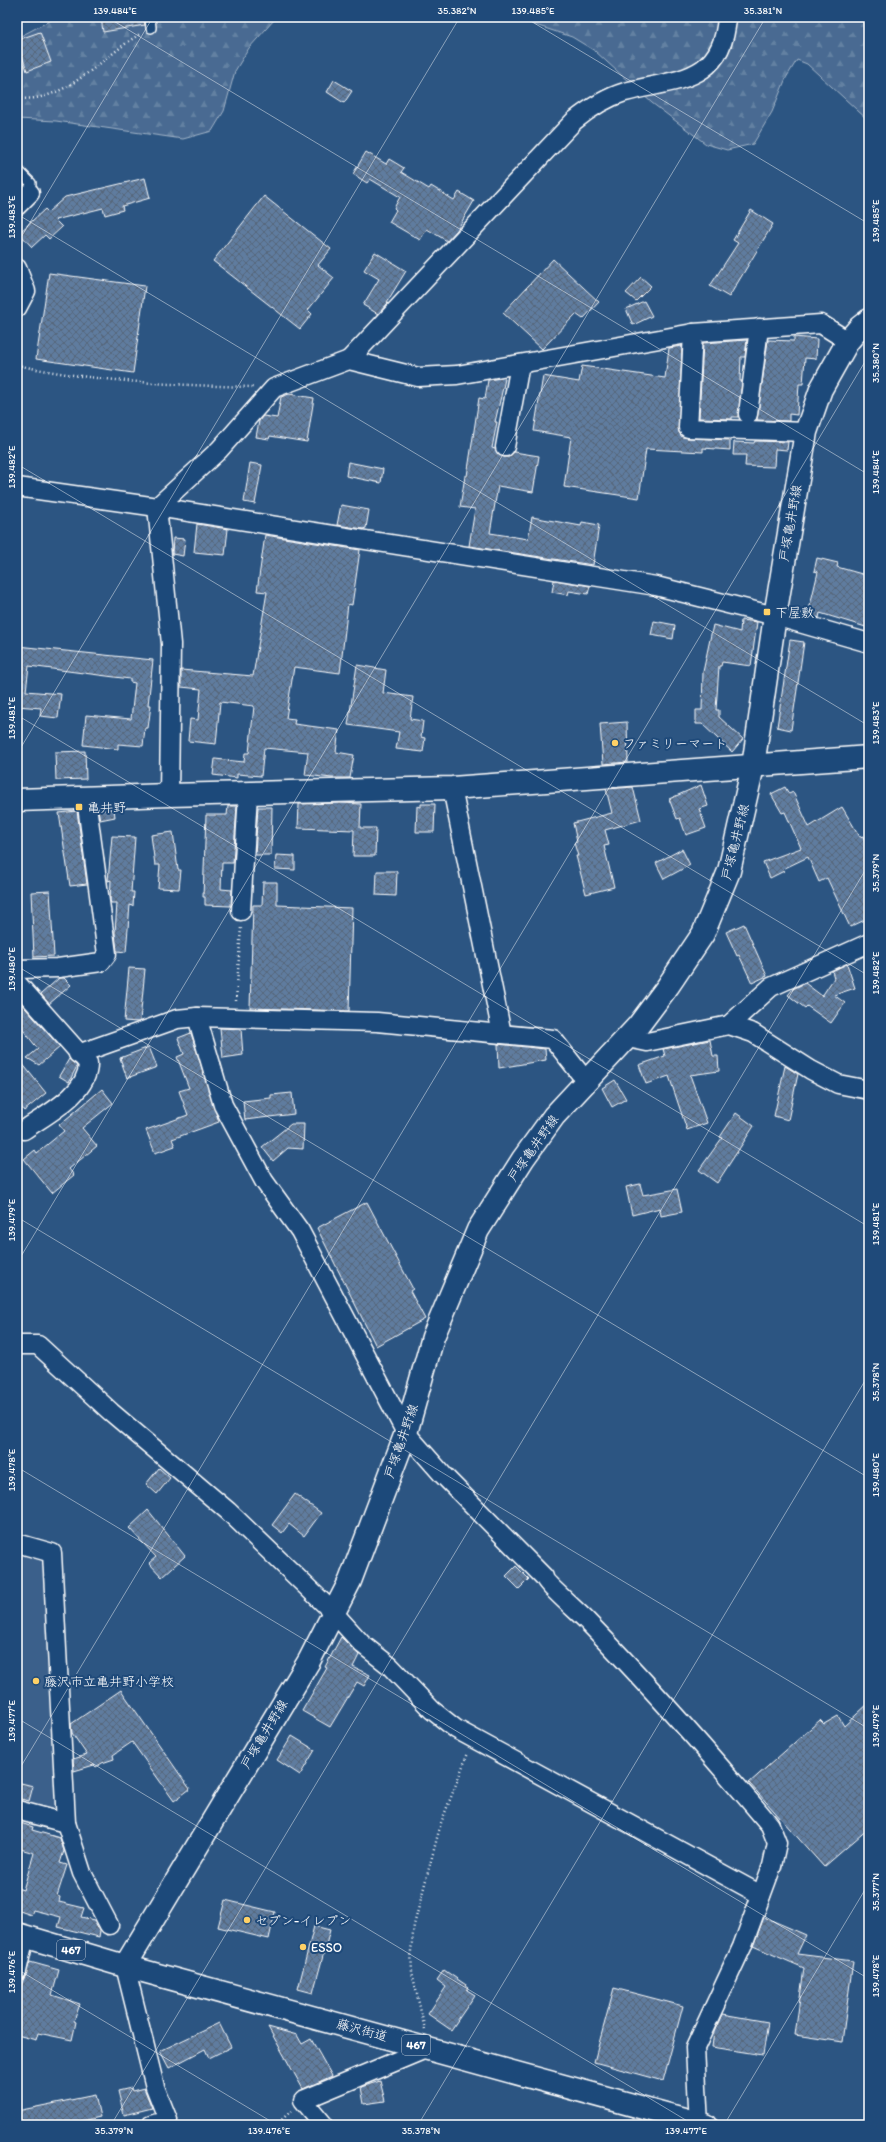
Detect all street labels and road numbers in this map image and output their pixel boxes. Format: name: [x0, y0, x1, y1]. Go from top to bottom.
street label: 戸塚亀井野線: [776, 482, 804, 563]
street label: 戸塚亀井野線: [718, 801, 752, 882]
street label: 戸塚亀井野線: [504, 1111, 562, 1184]
street label: 戸塚亀井野線: [381, 1401, 421, 1480]
street label: 戸塚亀井野線: [237, 1696, 291, 1771]
road number: 467: [57, 1940, 85, 1960]
street label: 藤沢街道: [335, 2016, 389, 2044]
road number: 467: [402, 2035, 430, 2055]

